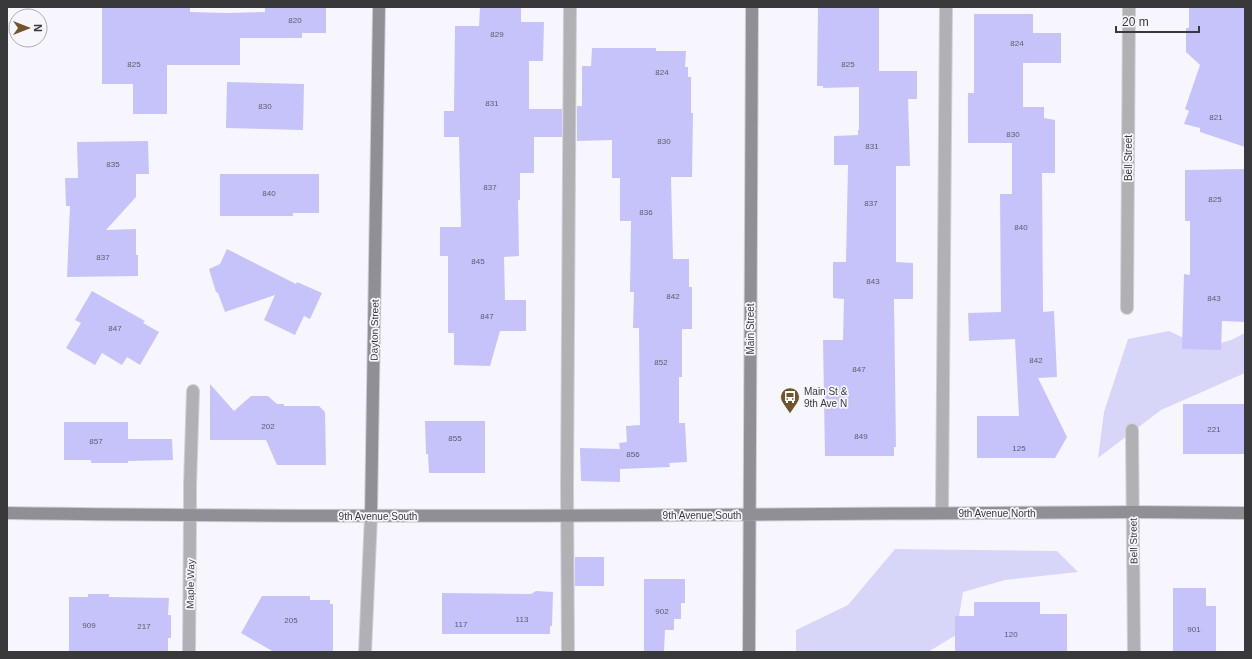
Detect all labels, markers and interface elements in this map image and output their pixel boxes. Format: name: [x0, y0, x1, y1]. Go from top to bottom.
north arrow: [8, 8, 48, 48]
scale bar: [1116, 8, 1199, 34]
text: 20 m: [1122, 15, 1149, 29]
house number: 820: [288, 16, 302, 25]
text: N: [32, 24, 44, 32]
house number: 829: [490, 30, 504, 39]
house number: 824: [1010, 39, 1024, 48]
house number: 825: [127, 60, 141, 69]
house number: 825: [841, 60, 855, 69]
house number: 824: [655, 68, 669, 77]
house number: 831: [485, 99, 499, 108]
house number: 830: [258, 102, 272, 111]
house number: 821: [1209, 113, 1223, 122]
house number: 830: [1006, 130, 1020, 139]
street label: Bell Street: [1123, 135, 1134, 181]
house number: 830: [657, 137, 671, 146]
house number: 831: [865, 142, 879, 151]
house number: 835: [106, 160, 120, 169]
house number: 837: [483, 183, 497, 192]
house number: 840: [262, 189, 276, 198]
house number: 825: [1208, 195, 1222, 204]
house number: 837: [864, 199, 878, 208]
house number: 836: [639, 208, 653, 217]
house number: 840: [1014, 223, 1028, 232]
house number: 837: [96, 253, 110, 262]
house number: 845: [471, 257, 485, 266]
house number: 843: [866, 277, 880, 286]
house number: 842: [666, 292, 680, 301]
house number: 843: [1207, 294, 1221, 303]
street label: Dayton Street: [368, 299, 381, 361]
street label: Main Street: [745, 303, 756, 355]
house number: 847: [480, 312, 494, 321]
house number: 847: [108, 324, 122, 333]
house number: 842: [1029, 356, 1043, 365]
house number: 852: [654, 358, 668, 367]
house number: 847: [852, 365, 866, 374]
bus stop icon: Main St & 9th Ave N: [779, 386, 801, 414]
place label: Main St & 9th Ave N: [804, 386, 848, 409]
house number: 202: [261, 422, 275, 431]
house number: 221: [1207, 425, 1221, 434]
house number: 849: [854, 432, 868, 441]
house number: 855: [448, 434, 462, 443]
house number: 857: [89, 437, 103, 446]
house number: 125: [1012, 444, 1026, 453]
house number: 856: [626, 450, 640, 459]
street label: 9th Avenue North: [958, 508, 1036, 519]
street label: 9th Avenue South: [663, 510, 741, 521]
street label: 9th Avenue South: [339, 511, 417, 522]
street label: Bell Street: [1128, 518, 1139, 564]
street label: Maple Way: [185, 559, 196, 609]
house number: 902: [655, 607, 669, 616]
house number: 113: [516, 615, 529, 624]
house number: 205: [284, 616, 298, 625]
house number: 117: [455, 620, 468, 629]
house number: 909: [82, 621, 96, 630]
house number: 217: [137, 622, 151, 631]
house number: 901: [1187, 625, 1201, 634]
house number: 120: [1004, 630, 1018, 639]

